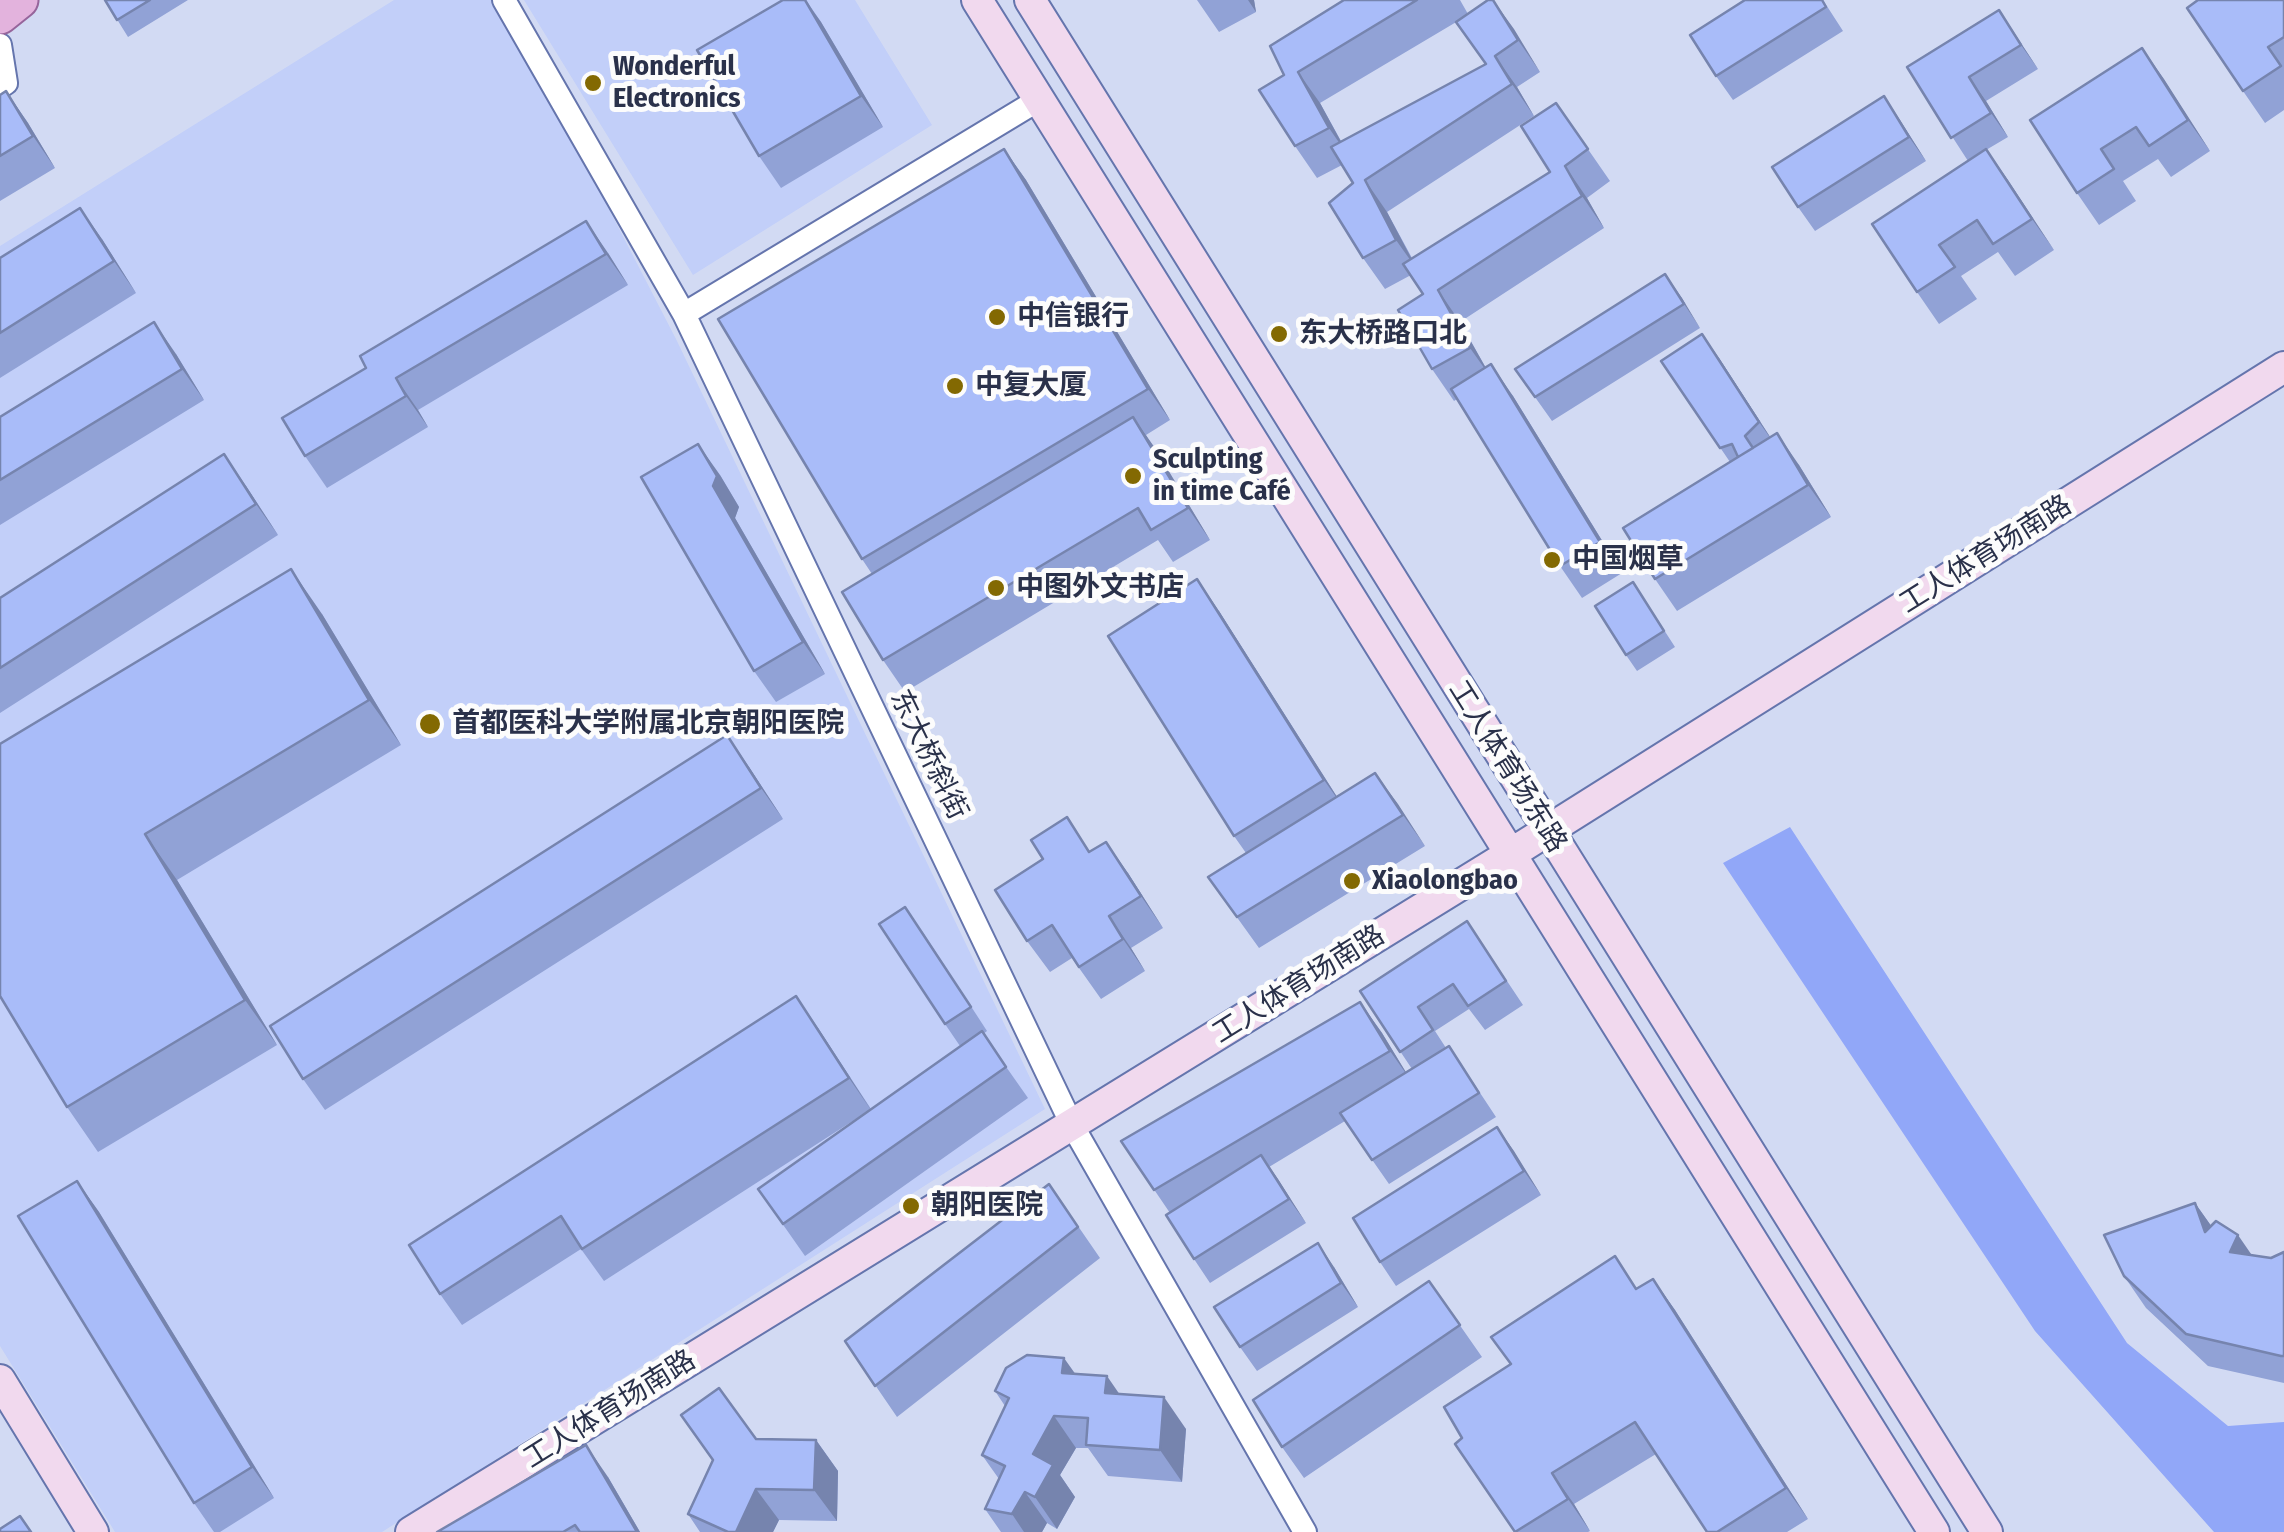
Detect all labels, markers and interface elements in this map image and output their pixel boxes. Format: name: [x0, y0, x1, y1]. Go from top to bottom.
place label: Wonderful Electronics: [613, 50, 741, 116]
marker: Wonderful Electronics: [582, 72, 604, 94]
place label: 中信银行: [1017, 300, 1129, 334]
marker: 中信银行: [986, 306, 1008, 328]
place label: 东大桥路口北: [1299, 317, 1467, 351]
marker: 东大桥路口北: [1268, 323, 1290, 345]
place label: 中复大厦: [975, 369, 1087, 403]
marker: 中复大厦: [944, 375, 966, 397]
place label: Sculpting in time Café: [1153, 443, 1291, 509]
marker: Sculpting in time Café: [1122, 465, 1144, 487]
street label: 工人体育场南路: [1894, 489, 2078, 621]
place label: 中国烟草: [1572, 543, 1684, 577]
marker: 中国烟草: [1541, 549, 1563, 571]
place label: 中图外文书店: [1016, 571, 1184, 605]
marker: 中图外文书店: [985, 577, 1007, 599]
street label: 工人体育场东路: [1441, 675, 1573, 859]
street label: 东大桥斜街: [882, 685, 974, 825]
place label: 首都医科大学附属北京朝阳医院: [452, 707, 844, 741]
marker: 首都医科大学附属北京朝阳医院: [417, 711, 443, 737]
place label: Xiaolongbao: [1372, 864, 1518, 898]
marker: Xiaolongbao: [1341, 870, 1363, 892]
street label: 工人体育场南路: [1207, 919, 1391, 1051]
place label: 朝阳医院: [931, 1189, 1043, 1223]
marker: 朝阳医院: [900, 1195, 922, 1217]
street label: 工人体育场南路: [518, 1344, 702, 1476]

